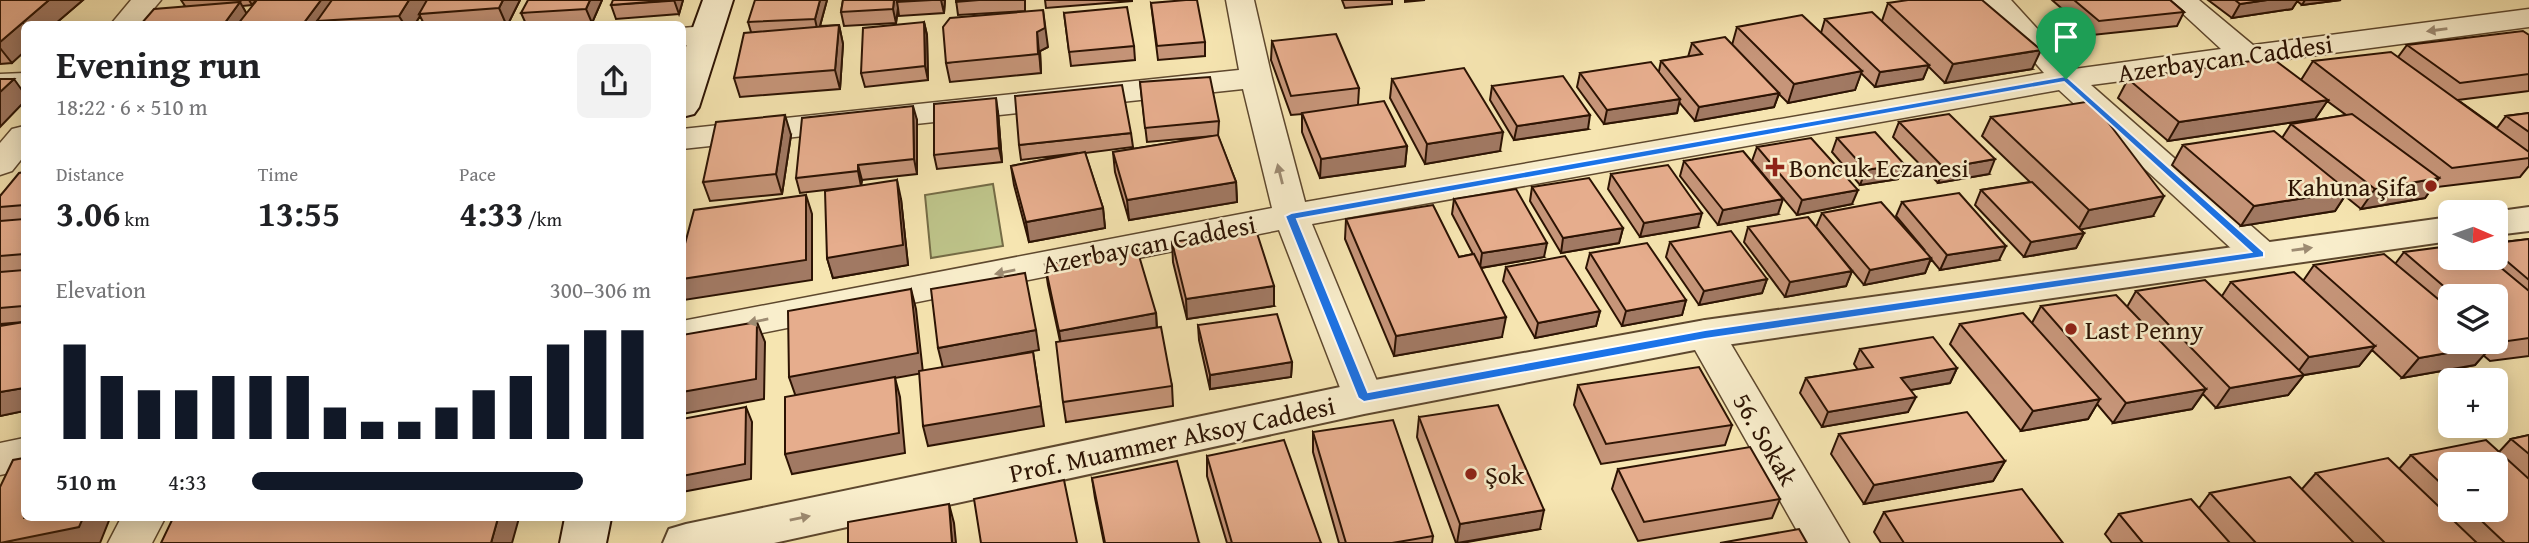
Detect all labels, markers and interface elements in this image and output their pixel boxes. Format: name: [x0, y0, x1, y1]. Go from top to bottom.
pin: [2036, 7, 2096, 79]
icon: arrive: [2047, 18, 2085, 56]
street label: Azerbaycan Caddesi: [2115, 24, 2335, 92]
one-way arrow: [2426, 24, 2448, 35]
text: Evening run: [56, 36, 260, 92]
button: share: [577, 44, 651, 118]
text: 18:22 · 6 × 510 m: [56, 90, 208, 123]
place label: Boncuk Eczanesi: [1789, 148, 1969, 187]
marker: Boncuk Eczanesi: [1767, 159, 1783, 175]
text: Distance: [56, 160, 124, 188]
text: Time: [258, 160, 298, 188]
text: Pace: [459, 160, 496, 188]
one-way arrow: [1274, 163, 1285, 185]
place label: Kahuna Şifa: [2287, 167, 2418, 206]
marker: Kahuna Şifa: [2423, 178, 2439, 194]
text: 3.06: [56, 188, 120, 239]
text: 13:55: [258, 188, 340, 239]
text: 4:33: [459, 188, 524, 239]
north arrow: [2438, 200, 2508, 270]
map controls: [2438, 200, 2508, 522]
street label: Azerbaycan Caddesi: [1039, 204, 1259, 284]
text: km: [120, 205, 150, 233]
text: /km: [524, 205, 562, 233]
one-way arrow: [2291, 243, 2313, 254]
one-way arrow: [994, 267, 1016, 278]
text: Elevation: [56, 273, 146, 306]
text: 300–306 m: [550, 273, 651, 306]
button: layers: [2438, 284, 2508, 354]
place label: Last Penny: [2085, 310, 2204, 349]
one-way arrow: [747, 315, 769, 326]
marker: Last Penny: [2063, 321, 2079, 337]
button: +: [2438, 368, 2508, 438]
street label: Prof. Muammer Aksoy Caddesi: [1006, 385, 1338, 493]
street label: 56. Sokak: [1724, 385, 1809, 493]
button: −: [2438, 452, 2508, 522]
place label: Şok: [1485, 455, 1525, 494]
text: 510 m: [56, 465, 117, 498]
text: 4:33: [168, 465, 207, 498]
marker: Şok: [1463, 466, 1479, 482]
one-way arrow: [789, 513, 811, 524]

